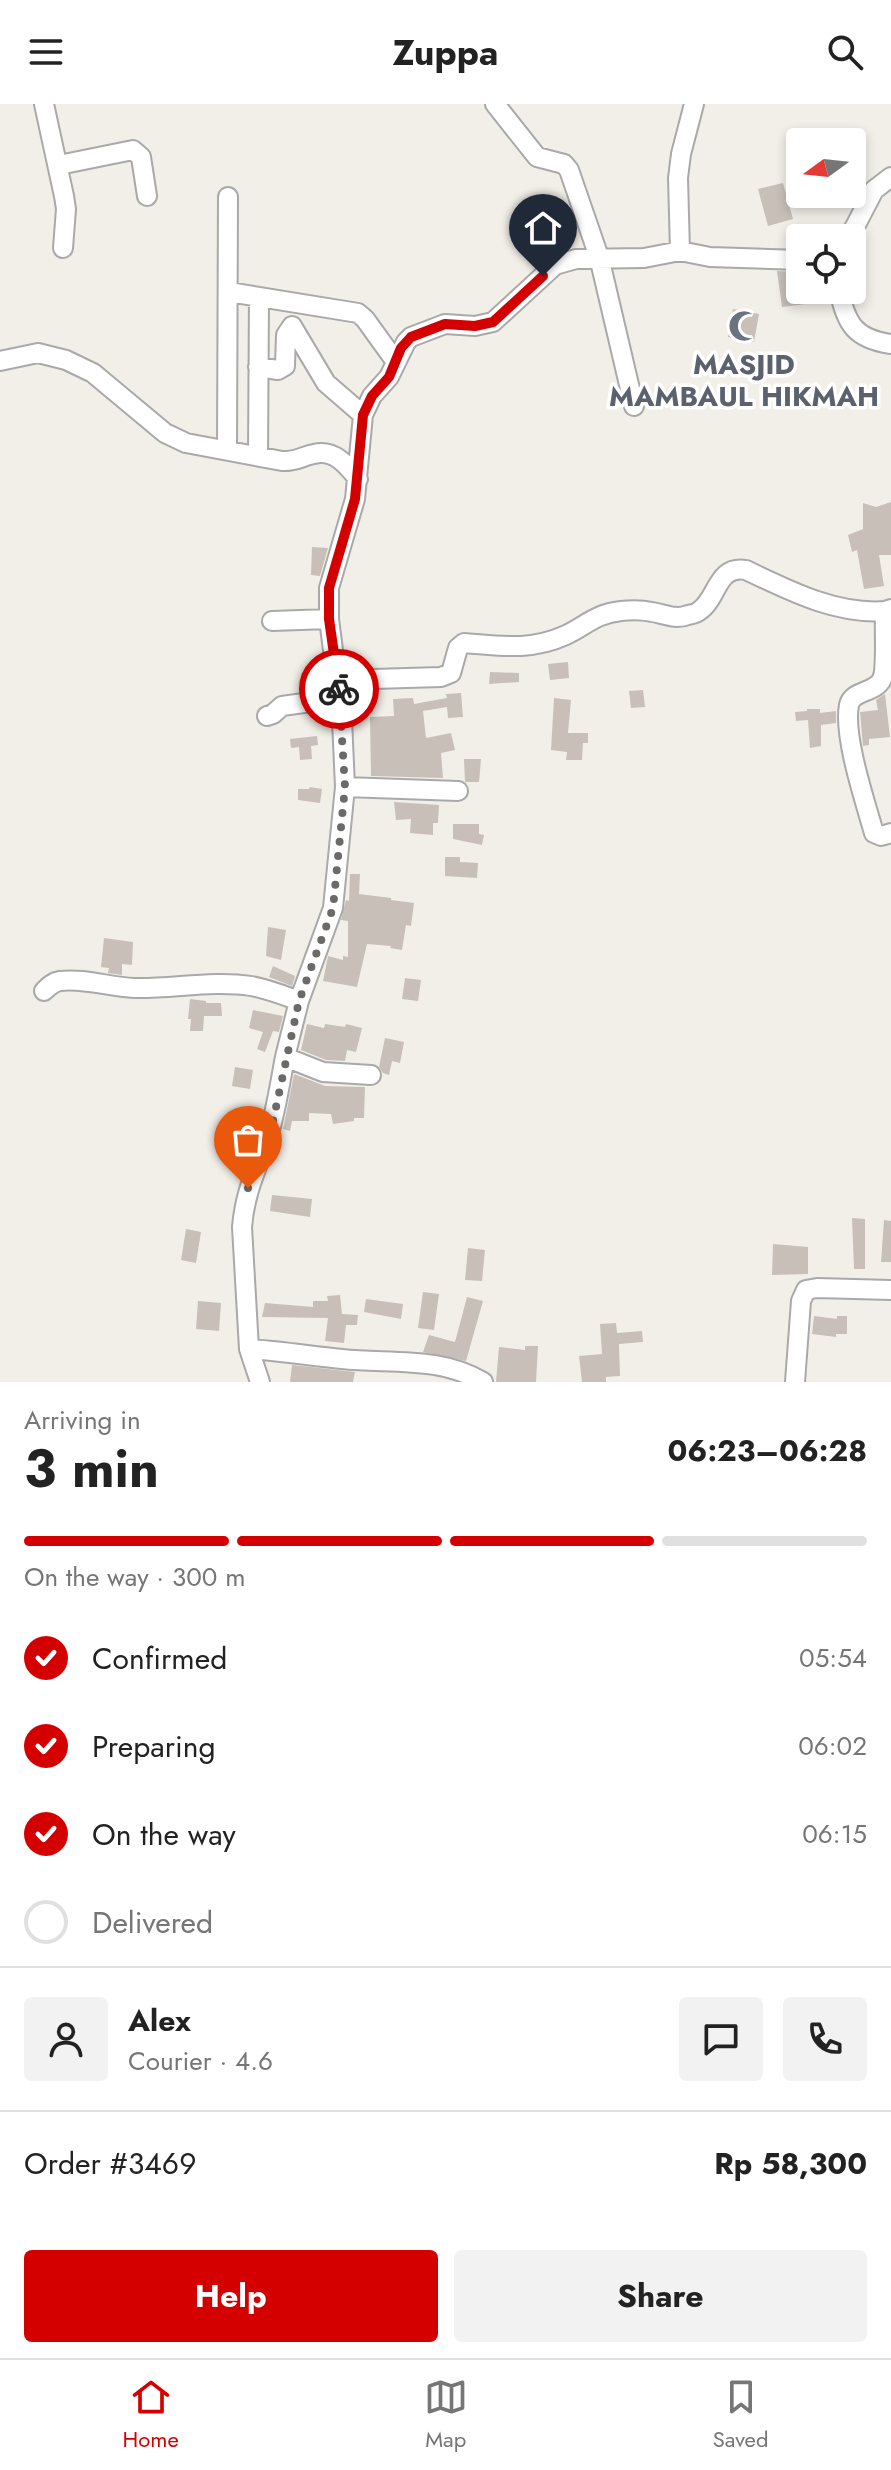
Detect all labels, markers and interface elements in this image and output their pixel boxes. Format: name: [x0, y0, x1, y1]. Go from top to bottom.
text: Zuppa: [393, 26, 498, 78]
icon: menu: [24, 30, 68, 74]
icon: search: [823, 30, 867, 74]
north arrow: [786, 128, 866, 208]
map controls: [786, 128, 866, 304]
pin: [509, 194, 577, 276]
icon: home: [521, 206, 565, 250]
button: locate: [786, 224, 866, 304]
mosque icon: MASJID MAMBAUL HIKMAH: [727, 309, 761, 343]
place label: MASJID MAMBAUL HIKMAH: [609, 344, 879, 417]
courier: [299, 649, 379, 729]
icon: bike: [317, 667, 361, 711]
pin: [214, 1106, 282, 1188]
icon: bag: [226, 1118, 270, 1162]
text: Arriving in: [24, 1401, 141, 1439]
text: 06:23–06:28: [668, 1429, 867, 1472]
text: 3 min: [24, 1431, 159, 1507]
text: On the way · 300 m: [24, 1558, 245, 1596]
icon: check: [24, 1636, 68, 1680]
text: Confirmed: [92, 1637, 227, 1680]
text: 05:54: [799, 1639, 867, 1677]
icon: check: [24, 1724, 68, 1768]
text: Preparing: [92, 1725, 216, 1768]
text: 06:02: [798, 1727, 867, 1765]
icon: check: [24, 1812, 68, 1856]
text: On the way: [92, 1813, 236, 1856]
text: 06:15: [802, 1815, 867, 1853]
text: Delivered: [92, 1901, 213, 1944]
button: person: [24, 1997, 108, 2081]
button: chat: [679, 1997, 763, 2081]
button: phone: [783, 1997, 867, 2081]
text: Alex: [128, 1999, 191, 2042]
text: Courier · 4.6: [128, 2042, 273, 2080]
text: Order #3469: [24, 2142, 196, 2185]
text: Rp 58,300: [714, 2142, 867, 2185]
button: Help: [24, 2250, 438, 2342]
button: Share: [454, 2250, 867, 2342]
tab: Home: [123, 2375, 179, 2455]
tab: Map: [424, 2375, 468, 2455]
tab: Saved: [713, 2375, 768, 2455]

